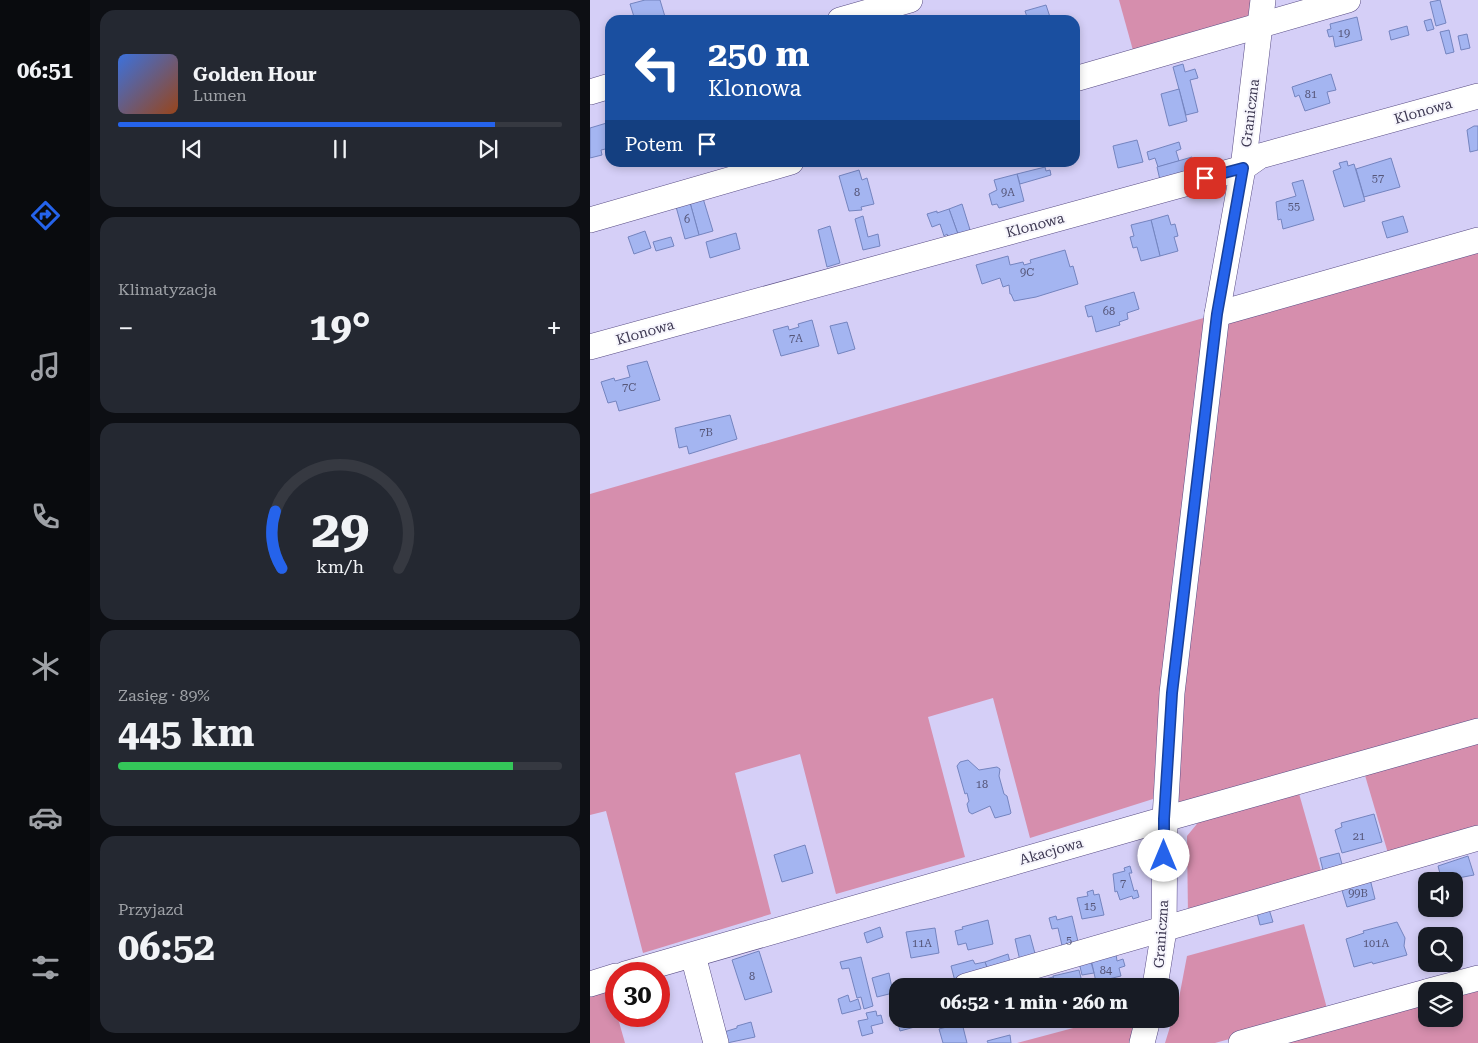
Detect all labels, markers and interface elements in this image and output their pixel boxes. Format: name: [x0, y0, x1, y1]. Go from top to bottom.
house number: 19: [1338, 27, 1350, 40]
text: 250 m: [708, 34, 809, 75]
icon: left: [625, 35, 690, 100]
text: 06:51: [17, 58, 73, 83]
text: Golden Hour: [193, 63, 317, 86]
text: Klonowa: [708, 76, 801, 101]
street label: Graniczna: [1238, 78, 1262, 148]
text: Lumen: [193, 86, 247, 105]
house number: 81: [1305, 88, 1317, 101]
street label: Klonowa: [1392, 95, 1454, 127]
icon: arrive: [693, 130, 721, 158]
text: Potem: [625, 133, 683, 156]
icon: previous: [178, 135, 206, 163]
icon: pause: [326, 135, 354, 163]
icon: next: [474, 135, 502, 163]
pin: [1184, 157, 1226, 199]
icon: arrive: [1191, 164, 1219, 192]
house number: 57: [1372, 172, 1384, 185]
house number: 8: [854, 186, 860, 199]
house number: 9A: [1001, 186, 1015, 199]
icon: directions: [28, 198, 63, 233]
house number: 55: [1288, 200, 1300, 213]
street label: Klonowa: [1004, 209, 1066, 240]
house number: 6: [684, 213, 690, 226]
house number: 9C: [1020, 266, 1034, 279]
text: Klimatyzacja: [118, 280, 217, 299]
text: 19°: [309, 305, 371, 349]
house number: 68: [1103, 305, 1115, 318]
text: −: [118, 312, 134, 345]
text: +: [546, 312, 562, 345]
street label: Klonowa: [614, 316, 676, 348]
house number: 7A: [789, 332, 803, 345]
icon: music: [28, 349, 63, 384]
house number: 7C: [622, 381, 636, 394]
house number: 7B: [699, 426, 713, 439]
icon: phone: [28, 499, 63, 534]
text: 29: [311, 499, 369, 560]
text: km/h: [316, 556, 364, 577]
icon: climate: [28, 649, 63, 684]
text: Zasięg · 89%: [118, 686, 210, 705]
text: 445 km: [118, 711, 254, 755]
house number: 18: [976, 778, 988, 791]
icon: car: [28, 800, 63, 835]
position arrow: [1137, 829, 1189, 881]
house number: 21: [1353, 830, 1365, 843]
street label: Akacjowa: [1018, 834, 1085, 868]
map controls: [1418, 872, 1463, 1027]
button: sound: [1418, 872, 1463, 917]
house number: 7: [1120, 877, 1126, 890]
house number: 99B: [1348, 887, 1368, 900]
street label: Graniczna: [1151, 899, 1171, 969]
text: Przyjazd: [118, 900, 184, 919]
house number: 15: [1084, 900, 1096, 913]
text: 06:52: [118, 925, 215, 969]
button: search: [1418, 927, 1463, 972]
house number: 5: [1066, 934, 1072, 947]
house number: 11A: [912, 937, 932, 950]
house number: 101A: [1363, 937, 1389, 950]
icon: filters: [28, 950, 63, 985]
speed limit sign: 30: [605, 962, 670, 1027]
house number: 84: [1100, 964, 1113, 977]
house number: 8: [749, 970, 755, 983]
button: layers: [1418, 982, 1463, 1027]
text: 06:52 · 1 min · 260 m: [940, 991, 1128, 1014]

